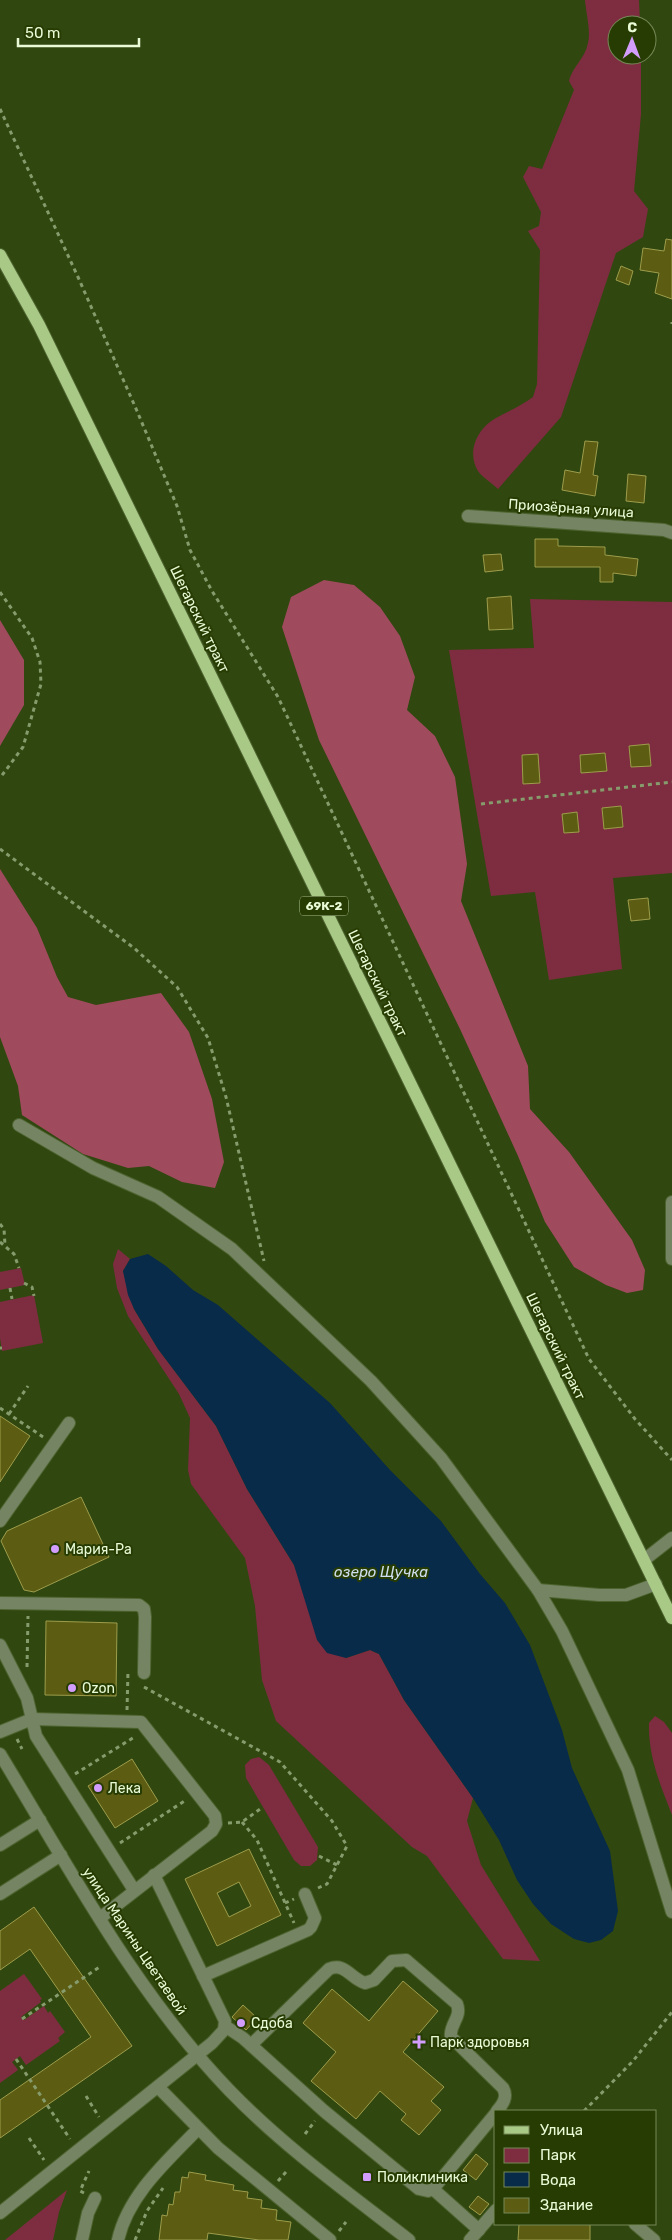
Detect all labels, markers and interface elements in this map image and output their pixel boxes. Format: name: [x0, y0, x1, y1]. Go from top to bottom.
scale bar: [18, 15, 139, 47]
north arrow: [607, 15, 657, 65]
text: С: [627, 19, 637, 36]
text: 50 m: [25, 24, 60, 42]
street label: Приозёрная улица: [508, 496, 634, 521]
street label: Шегарский тракт: [166, 563, 233, 676]
road number: 69К-2: [300, 896, 348, 916]
street label: Шегарский тракт: [344, 927, 411, 1040]
street label: Шегарский тракт: [522, 1290, 589, 1403]
place label: Мария-Ра: [65, 1541, 132, 1558]
marker: Мария-Ра: [49, 1543, 61, 1555]
water label: озеро Щучка: [334, 1563, 428, 1581]
place label: Ozon: [82, 1680, 115, 1697]
marker: Ozon: [66, 1682, 78, 1694]
place label: Лека: [108, 1780, 141, 1797]
marker: Лека: [92, 1782, 104, 1794]
street label: улица Марины Цветаевой: [79, 1864, 190, 2018]
place label: Сдоба: [251, 2015, 293, 2032]
marker: Сдоба: [235, 2017, 247, 2029]
place label: Парк здоровья: [430, 2034, 529, 2051]
marker: Парк здоровья: [412, 2035, 426, 2049]
legend: [494, 2110, 657, 2225]
text: Улица: [540, 2121, 583, 2139]
text: Парк: [540, 2146, 576, 2164]
place label: Поликлиника: [377, 2169, 468, 2186]
marker: Поликлиника: [361, 2171, 373, 2183]
text: Вода: [540, 2171, 576, 2189]
text: Здание: [540, 2196, 593, 2214]

